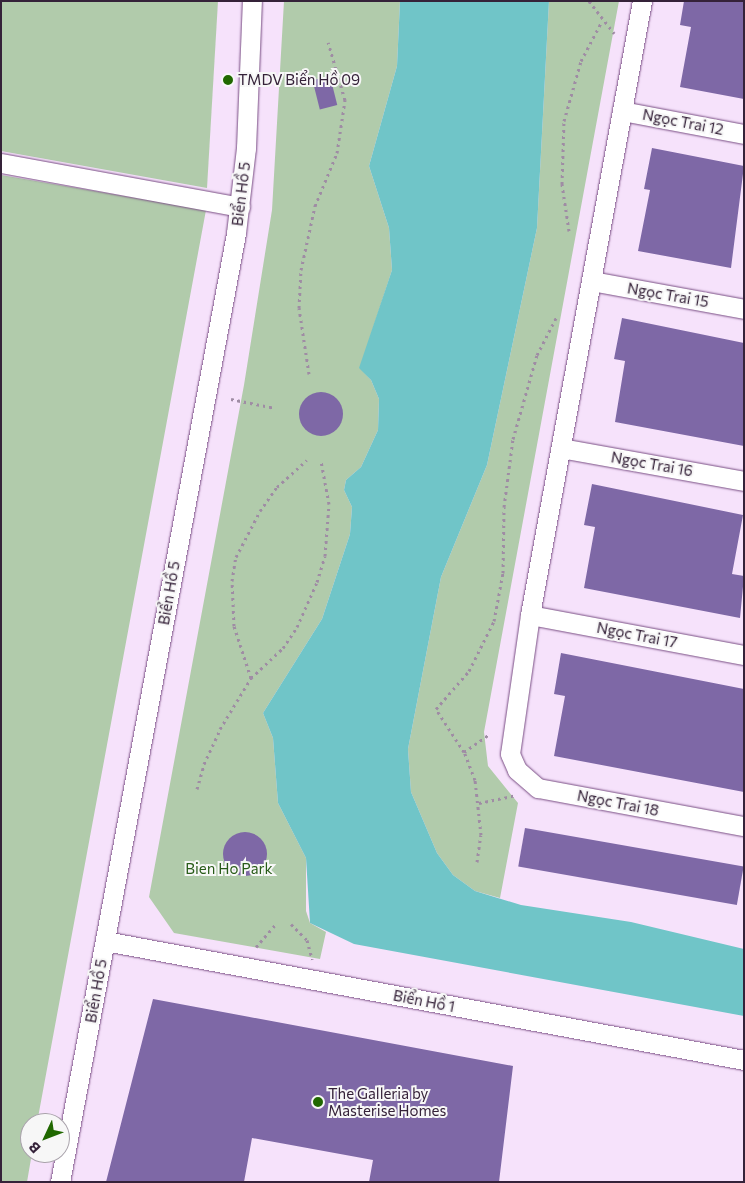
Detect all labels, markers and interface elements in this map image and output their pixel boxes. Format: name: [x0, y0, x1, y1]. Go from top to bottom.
place label: TMDV Biển Hồ 09: [238, 71, 360, 89]
marker: TMDV Biển Hồ 09: [222, 74, 234, 86]
street label: Ngọc Trai 12: [641, 105, 725, 139]
street label: Biển Hồ 5: [228, 161, 254, 227]
street label: Ngọc Trai 15: [626, 279, 710, 311]
street label: Ngọc Trai 16: [610, 448, 694, 480]
street label: Biển Hồ 5: [155, 560, 183, 626]
street label: Ngọc Trai 17: [595, 618, 679, 652]
street label: Ngọc Trai 18: [576, 786, 660, 820]
park label: Bien Ho Park: [185, 860, 273, 878]
street label: Biển Hồ 5: [82, 958, 110, 1024]
street label: Biển Hồ 1: [392, 986, 456, 1016]
place label: The Galleria by Masterise Homes: [328, 1084, 446, 1119]
marker: The Galleria by Masterise Homes: [312, 1096, 324, 1108]
north arrow: [20, 1113, 70, 1163]
text: B: [25, 1139, 44, 1157]

